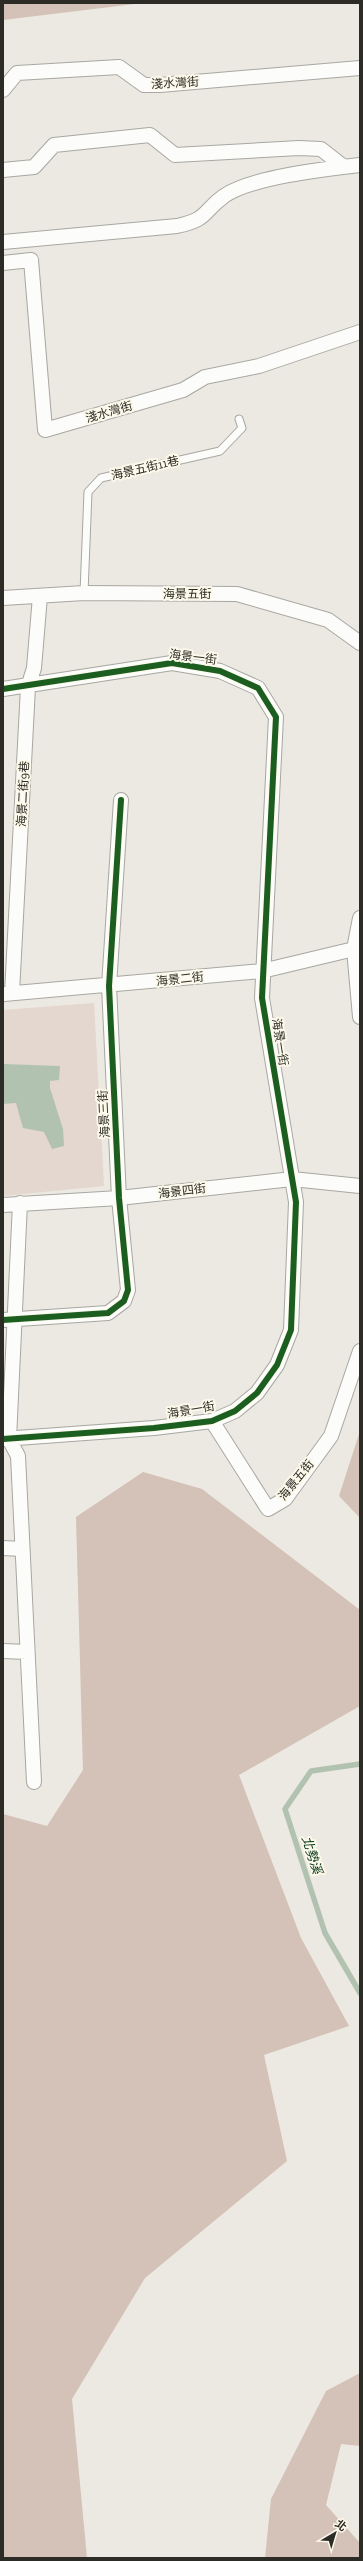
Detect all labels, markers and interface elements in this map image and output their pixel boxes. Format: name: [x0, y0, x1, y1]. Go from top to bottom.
street label: 淺水灣街: [151, 75, 199, 91]
street label: 淺水灣街: [84, 399, 134, 425]
street label: 海景五街11巷: [110, 453, 180, 483]
street label: 海景五街: [163, 587, 211, 601]
street label: 海景一街: [168, 647, 218, 667]
street label: 海景二街9巷: [14, 760, 32, 828]
street label: 海景二街: [155, 970, 205, 988]
street label: 海景一街: [269, 1017, 291, 1067]
street label: 海景三街: [96, 1090, 112, 1138]
street label: 海景四街: [157, 1181, 207, 1201]
street label: 海景一街: [166, 1399, 216, 1421]
street label: 海景五街: [275, 1457, 317, 1503]
water label: 北勢溪: [299, 1834, 326, 1878]
north arrow: [315, 2513, 355, 2553]
text: 北: [333, 2517, 349, 2534]

